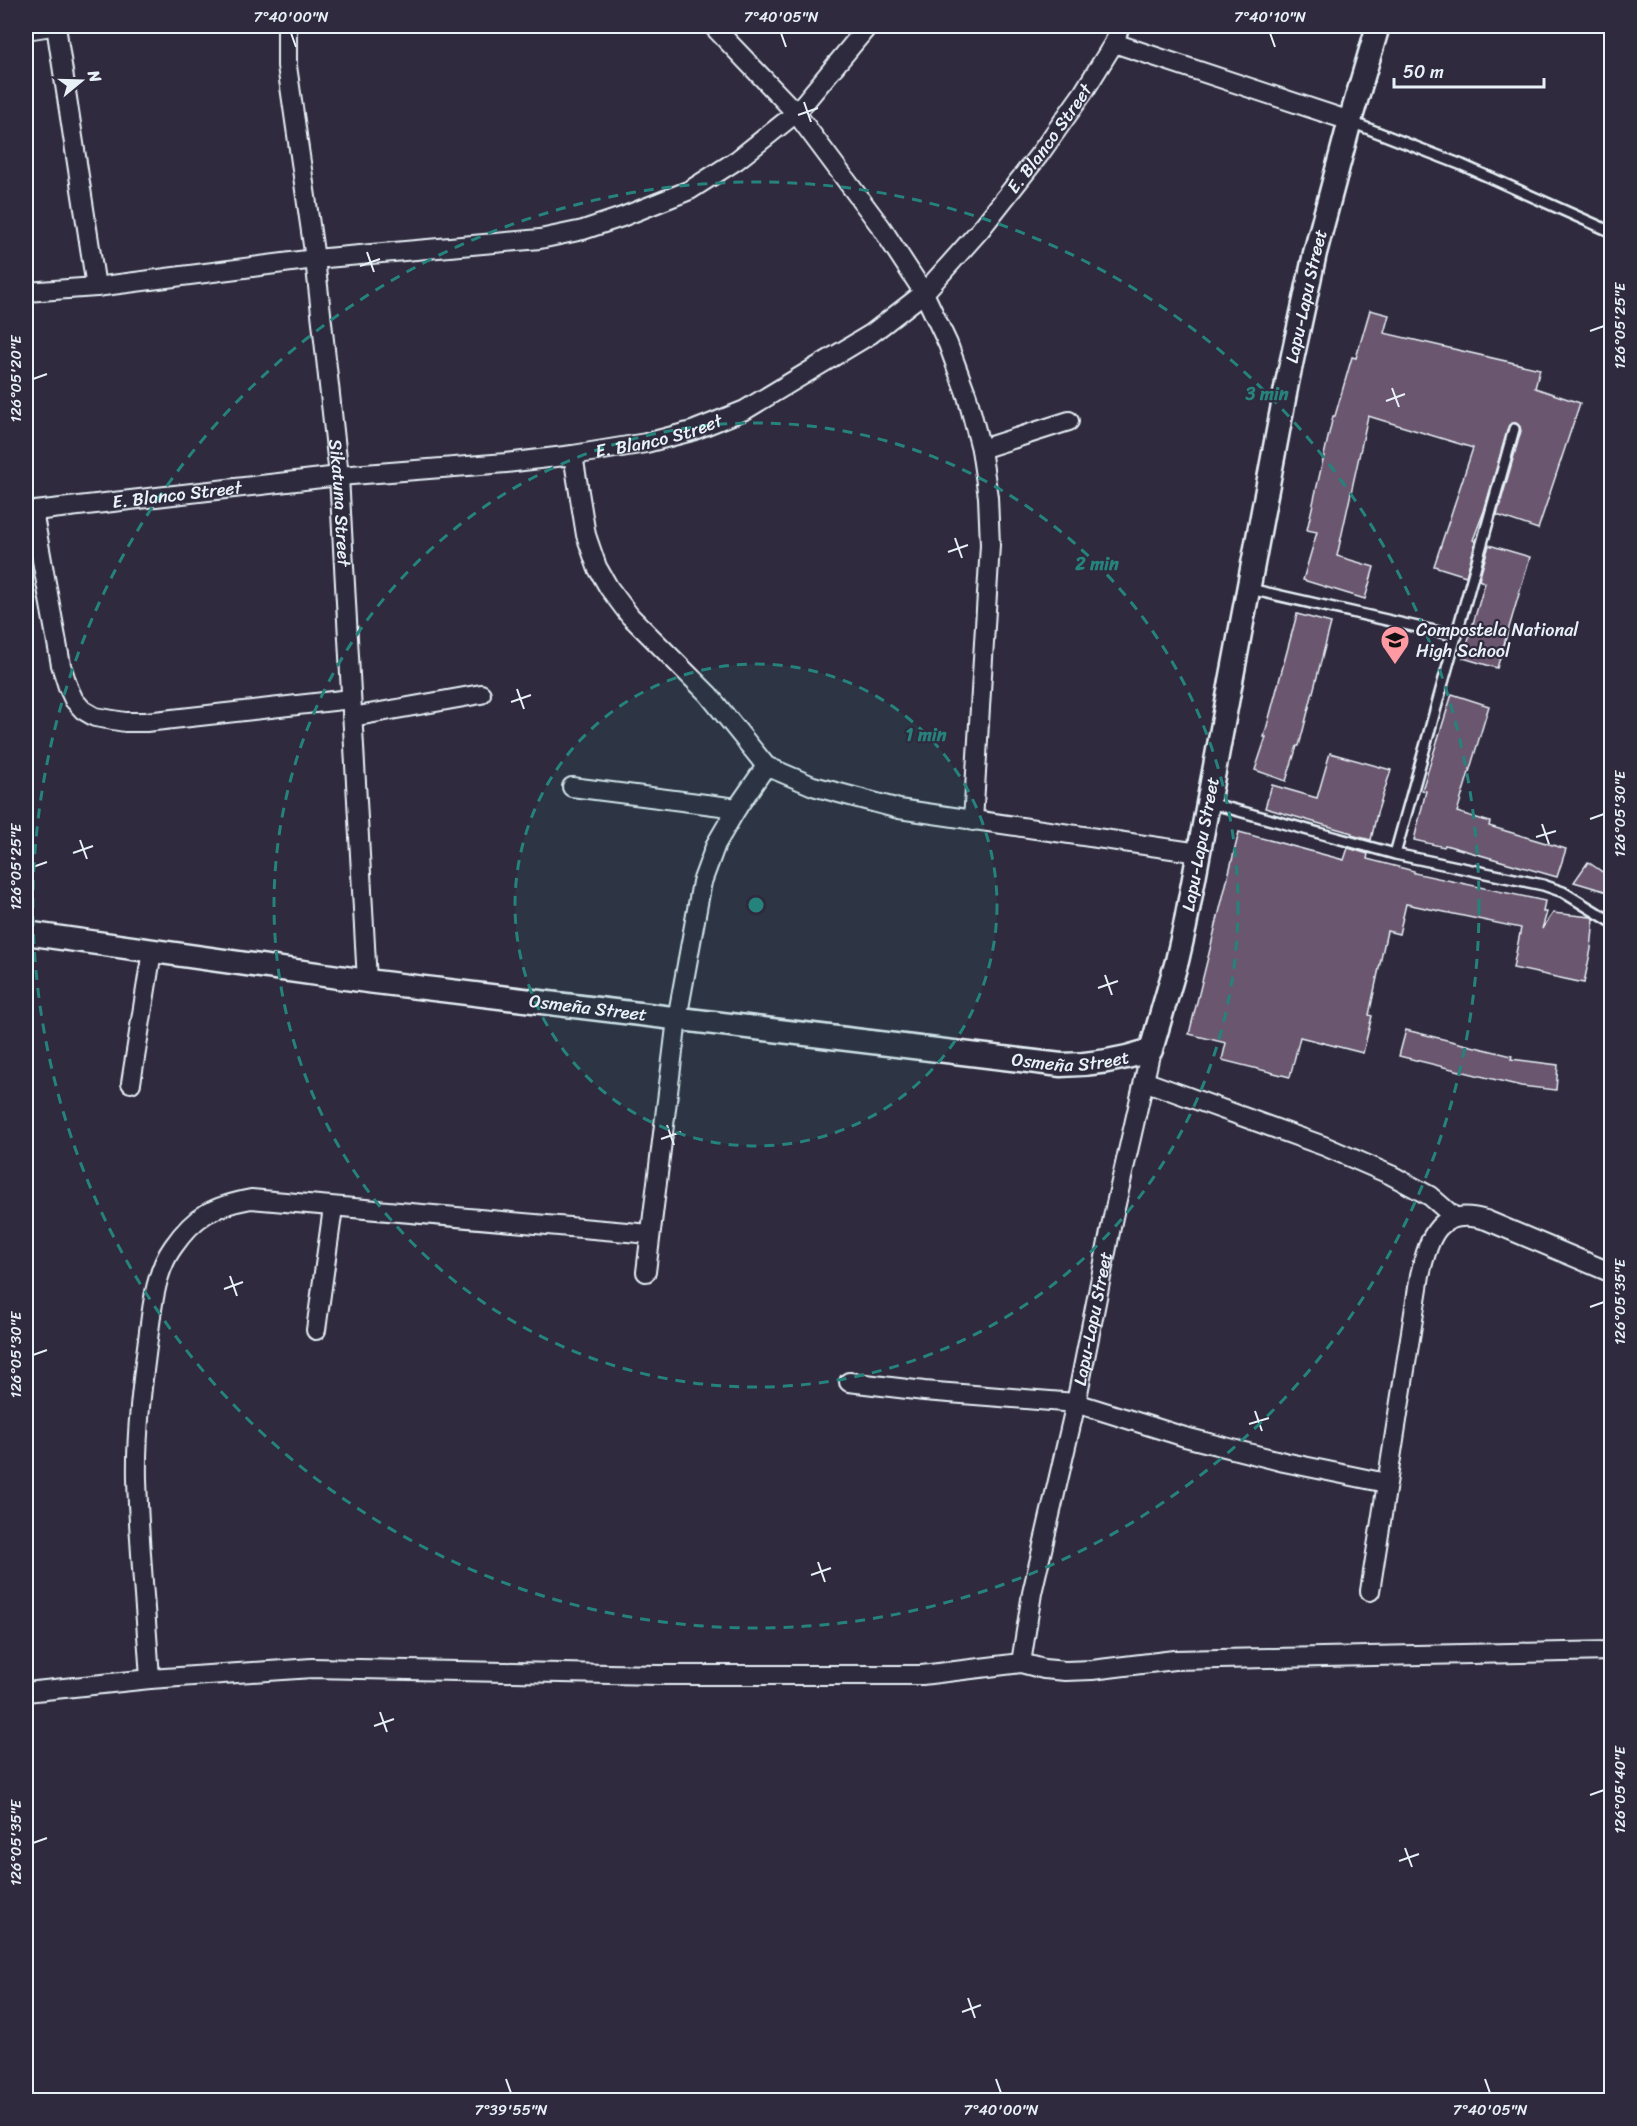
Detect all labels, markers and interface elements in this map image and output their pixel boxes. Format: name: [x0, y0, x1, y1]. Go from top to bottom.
text: 7°40'00"N: [253, 4, 329, 30]
text: 7°40'05"N: [744, 4, 819, 30]
text: 7°40'10"N: [1234, 4, 1307, 30]
north arrow: [51, 51, 111, 111]
scale bar: [1394, 51, 1544, 89]
text: 50 m: [1403, 56, 1444, 88]
text: N: [79, 65, 111, 87]
street label: E. Blanco Street: [998, 77, 1101, 201]
street label: Lapu-Lapu Street: [1276, 226, 1337, 366]
text: 126°05'25"E: [1607, 281, 1633, 369]
text: 126°05'20"E: [3, 334, 29, 422]
text: 3 min: [1244, 378, 1289, 410]
street label: E. Blanco Street: [593, 404, 728, 467]
street label: Sikatuna Street: [319, 437, 360, 568]
street label: E. Blanco Street: [111, 471, 244, 518]
text: 2 min: [1074, 548, 1119, 580]
place label: Compostela National High School: [1416, 614, 1579, 667]
school or university icon: Compostela National High School: [1379, 624, 1411, 666]
text: 1 min: [906, 719, 947, 751]
text: 126°05'30"E: [1607, 769, 1633, 857]
street label: Lapu-Lapu Street: [1172, 774, 1229, 914]
text: 126°05'25"E: [3, 822, 29, 910]
centre of rings: [746, 895, 766, 915]
street label: Osmeña Street: [527, 985, 649, 1031]
street label: Osmeña Street: [1010, 1041, 1133, 1081]
street label: Lapu-Lapu Street: [1064, 1248, 1122, 1388]
text: 126°05'35"E: [1607, 1257, 1633, 1345]
text: 126°05'30"E: [3, 1310, 29, 1398]
text: 126°05'40"E: [1607, 1745, 1633, 1834]
text: 126°05'35"E: [3, 1798, 29, 1886]
text: 7°39'55"N: [475, 2097, 548, 2123]
text: 7°40'00"N: [963, 2097, 1039, 2123]
text: 7°40'05"N: [1453, 2097, 1528, 2123]

